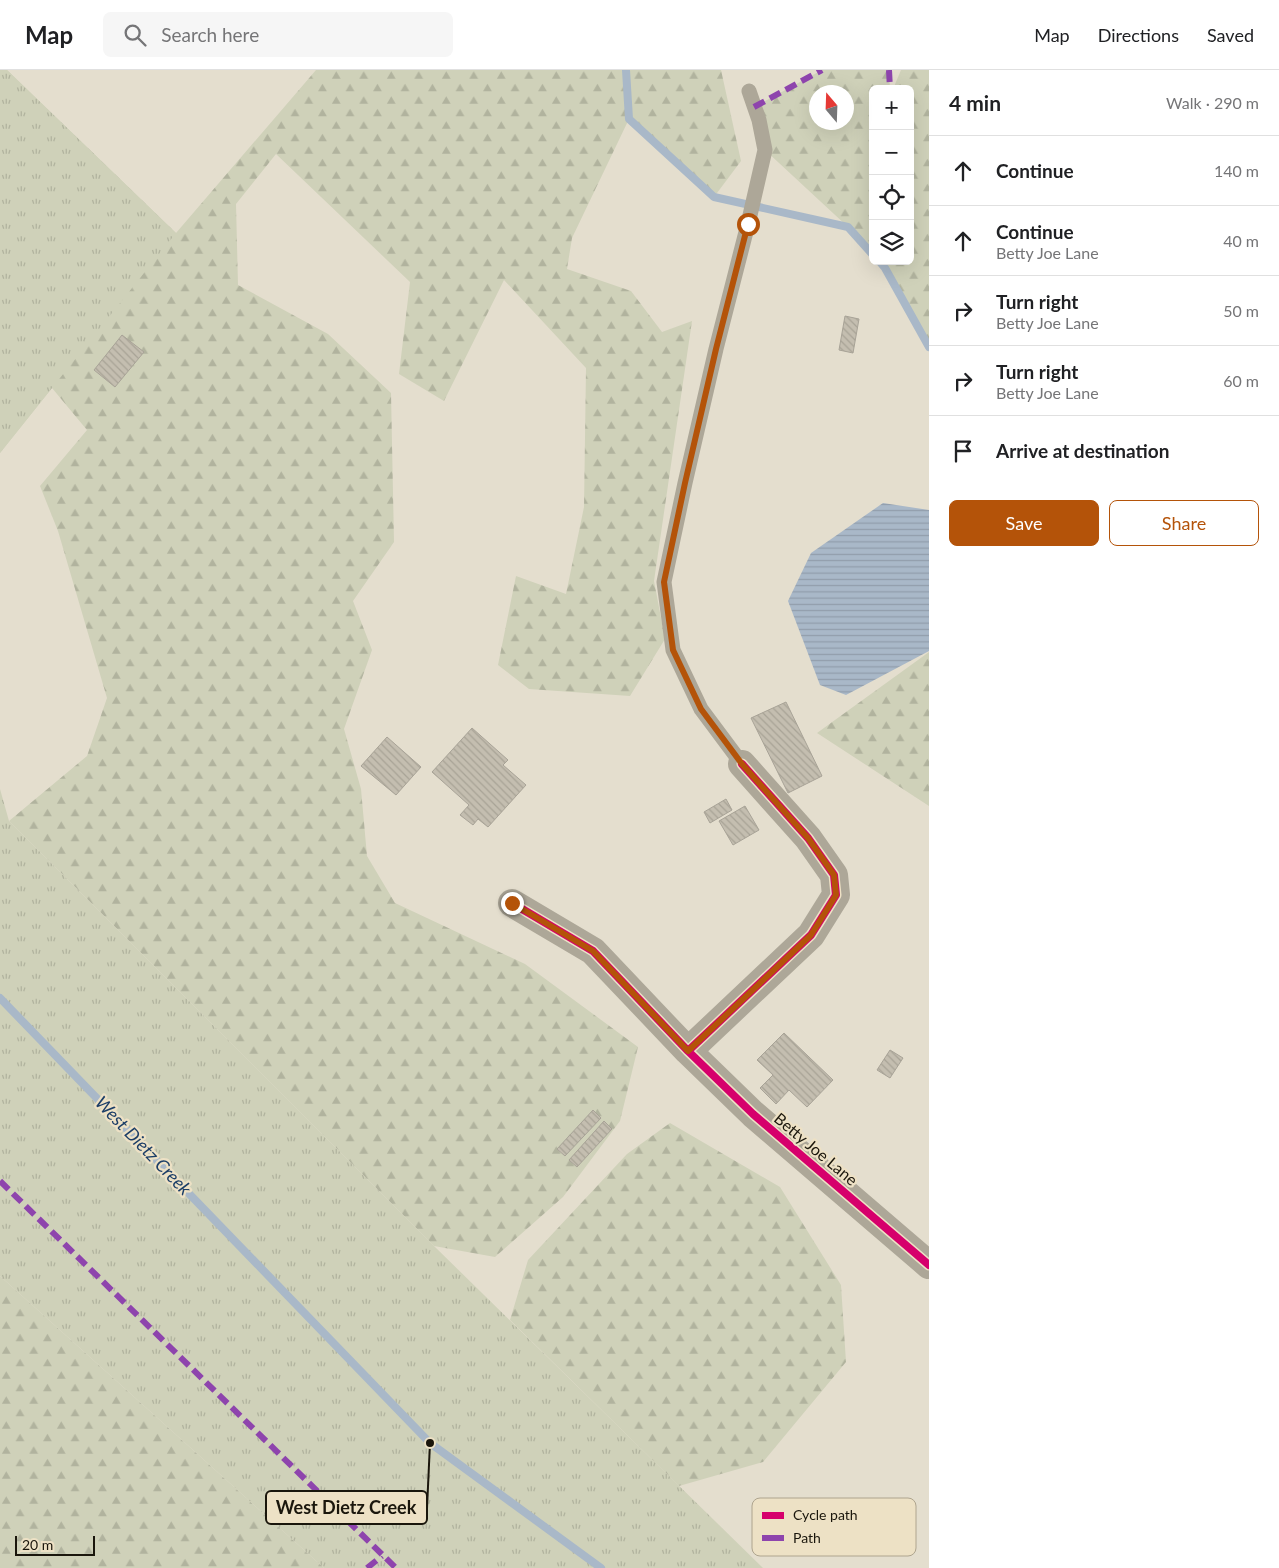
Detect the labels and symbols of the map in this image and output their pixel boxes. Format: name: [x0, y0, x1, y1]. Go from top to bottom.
north arrow: [809, 85, 854, 130]
route start: [737, 213, 760, 236]
route end: [501, 892, 524, 915]
water label: West Dietz Creek: [91, 1091, 197, 1200]
street label: Betty Joe Lane: [771, 1108, 862, 1189]
callout: West Dietz Creek: [266, 1491, 427, 1524]
text: West Dietz Creek: [276, 1496, 417, 1518]
legend: [752, 1498, 916, 1556]
text: Cycle path: [793, 1506, 858, 1523]
text: Path: [793, 1529, 821, 1546]
scale bar: [15, 1533, 95, 1556]

